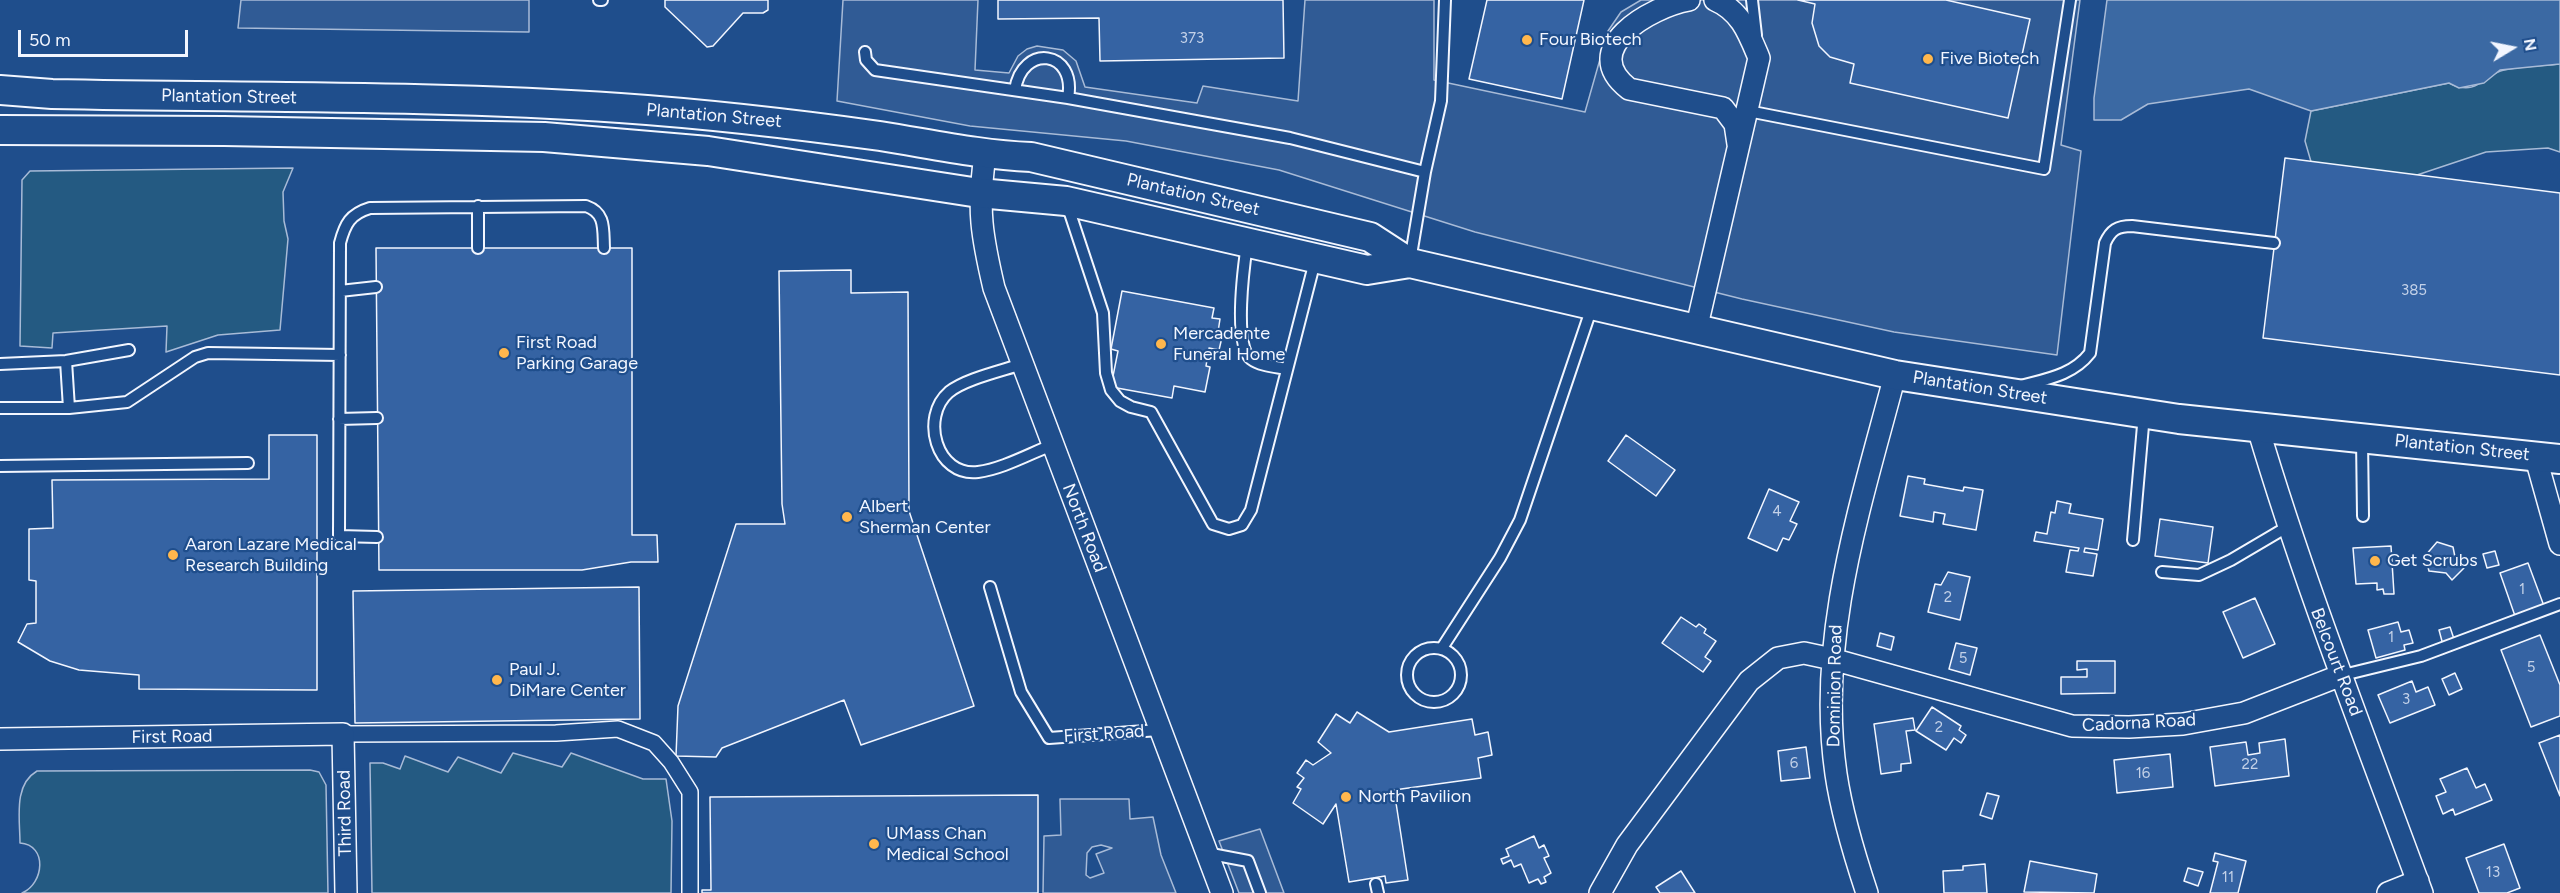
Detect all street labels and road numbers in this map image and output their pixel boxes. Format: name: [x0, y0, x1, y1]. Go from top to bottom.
street label: Plantation Street: [161, 85, 297, 109]
street label: Plantation Street: [645, 99, 783, 133]
street label: Plantation Street: [1124, 169, 1262, 221]
street label: Plantation Street: [1911, 367, 2049, 409]
street label: Plantation Street: [2393, 430, 2531, 466]
street label: North Road: [1057, 481, 1111, 575]
street label: Belcourt Road: [2306, 605, 2366, 719]
street label: Dominion Road: [1823, 624, 1847, 748]
street label: Cadorna Road: [2081, 709, 2197, 737]
street label: First Road: [1063, 720, 1145, 748]
street label: First Road: [131, 725, 213, 749]
street label: Third Road: [333, 769, 357, 857]

